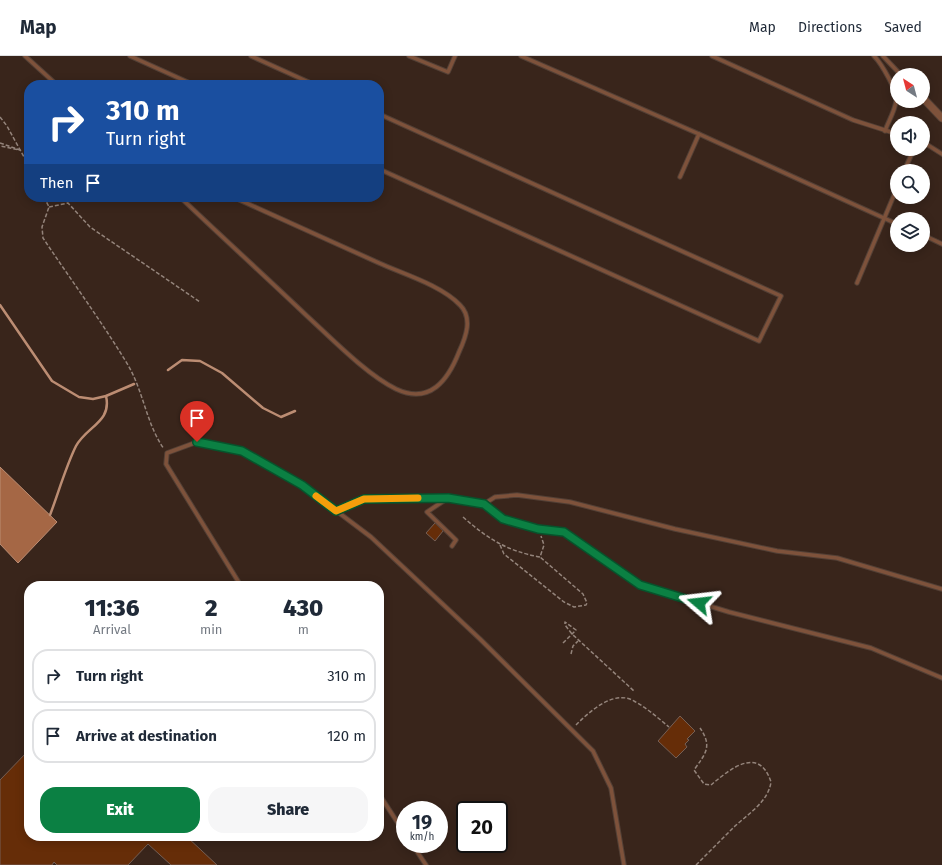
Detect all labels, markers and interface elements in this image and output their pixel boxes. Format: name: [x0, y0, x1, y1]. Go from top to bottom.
text: Map: [20, 16, 57, 39]
text: Map: [749, 19, 776, 36]
text: Directions: [798, 19, 862, 36]
text: Saved: [884, 19, 922, 36]
north arrow: [890, 68, 930, 108]
map controls: [890, 68, 930, 252]
text: 310 m: [106, 94, 180, 127]
icon: right: [40, 96, 92, 148]
button: sound: [890, 116, 930, 156]
text: Turn right: [106, 128, 186, 150]
button: search: [890, 164, 930, 204]
icon: arrive: [82, 172, 104, 194]
text: Then: [40, 174, 74, 192]
button: layers: [890, 212, 930, 252]
pin: [180, 401, 214, 442]
icon: arrive: [186, 407, 208, 429]
position arrow: [678, 582, 720, 624]
text: 11:36: [85, 594, 139, 622]
text: 2: [205, 594, 218, 622]
text: 430: [283, 594, 323, 622]
text: Arrival: [93, 622, 131, 637]
text: min: [200, 622, 222, 637]
text: m: [298, 622, 309, 637]
icon: right: [42, 665, 64, 687]
text: Turn right: [76, 667, 143, 685]
text: 310 m: [327, 667, 366, 685]
icon: arrive: [42, 725, 64, 747]
text: Arrive at destination: [76, 727, 217, 745]
text: 120 m: [327, 727, 366, 745]
button: Exit: [40, 787, 200, 833]
button: Share: [208, 787, 368, 833]
speed limit sign: 20: [456, 801, 508, 853]
text: 19: [412, 810, 432, 834]
text: km/h: [410, 831, 434, 843]

